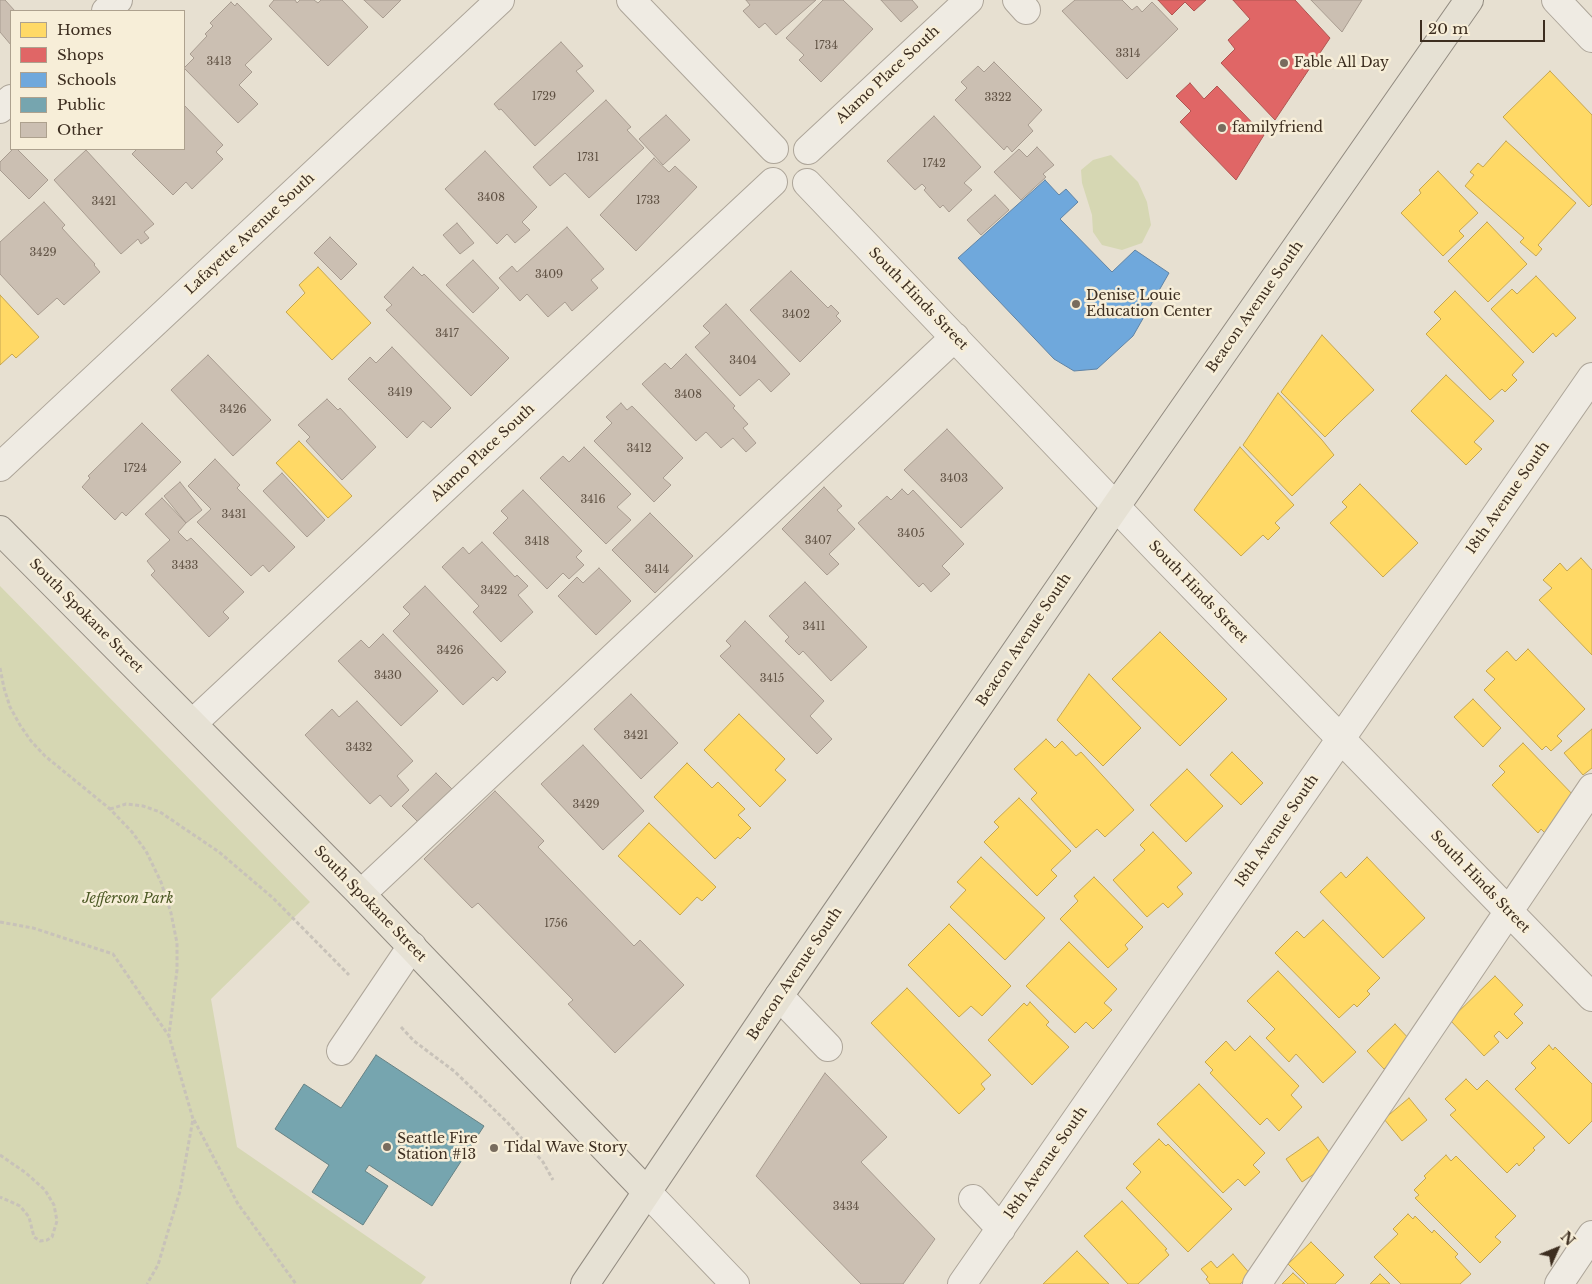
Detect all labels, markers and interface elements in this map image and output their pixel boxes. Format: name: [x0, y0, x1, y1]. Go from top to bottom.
legend: [10, 10, 185, 150]
scale bar: [1422, 10, 1547, 42]
text: 20 m: [1428, 19, 1468, 38]
text: Homes: [57, 20, 112, 39]
street label: Alamo Place South: [833, 23, 943, 127]
house number: 1734: [814, 39, 838, 53]
text: Shops: [57, 45, 104, 64]
house number: 3314: [1116, 47, 1140, 61]
house number: 3413: [207, 55, 231, 69]
place label: Fable All Day: [1294, 55, 1389, 71]
marker: Fable All Day: [1278, 57, 1290, 69]
text: Schools: [57, 70, 116, 89]
house number: 1729: [532, 90, 556, 104]
house number: 3322: [984, 91, 1012, 105]
text: Public: [57, 95, 105, 114]
text: Other: [57, 120, 103, 139]
place label: familyfriend: [1232, 120, 1323, 136]
marker: familyfriend: [1216, 122, 1228, 134]
house number: 1731: [577, 151, 599, 165]
house number: 1742: [922, 157, 946, 171]
street label: Lafayette Avenue South: [182, 170, 318, 298]
house number: 3408: [477, 191, 505, 205]
house number: 1733: [636, 194, 660, 208]
house number: 3421: [92, 195, 116, 209]
street label: Beacon Avenue South: [1203, 238, 1307, 376]
street label: South Hinds Street: [865, 244, 971, 354]
house number: 3429: [29, 246, 57, 260]
house number: 3409: [535, 268, 563, 282]
place label: Denise Louie Education Center: [1086, 288, 1212, 321]
marker: Denise Louie Education Center: [1070, 298, 1082, 310]
house number: 3402: [782, 308, 810, 322]
house number: 3417: [435, 327, 459, 341]
house number: 3404: [729, 354, 757, 368]
house number: 3419: [387, 386, 413, 400]
house number: 3408: [674, 388, 702, 402]
street label: Alamo Place South: [428, 401, 538, 505]
house number: 3426: [219, 403, 247, 417]
street label: 18th Avenue South: [1463, 439, 1553, 557]
house number: 3412: [627, 442, 651, 456]
house number: 1724: [123, 462, 147, 476]
house number: 3403: [940, 472, 968, 486]
house number: 3416: [580, 493, 606, 507]
house number: 3431: [222, 508, 246, 522]
house number: 3405: [897, 527, 925, 541]
house number: 3407: [805, 534, 831, 548]
house number: 3418: [525, 535, 549, 549]
street label: South Hinds Street: [1145, 537, 1251, 647]
street label: South Spokane Street: [26, 556, 146, 676]
house number: 3433: [172, 559, 198, 573]
house number: 3414: [645, 563, 669, 577]
street label: Beacon Avenue South: [973, 570, 1075, 710]
house number: 3422: [481, 584, 507, 598]
house number: 3411: [802, 620, 826, 634]
house number: 3426: [436, 644, 464, 658]
house number: 3430: [374, 669, 402, 683]
house number: 3415: [760, 672, 784, 686]
house number: 3421: [624, 729, 648, 743]
house number: 3432: [346, 741, 372, 755]
street label: 18th Avenue South: [1232, 772, 1322, 890]
house number: 3429: [572, 798, 600, 812]
street label: South Hinds Street: [1427, 827, 1533, 937]
street label: South Spokane Street: [310, 843, 430, 965]
park label: Jefferson Park: [83, 891, 173, 907]
street label: Beacon Avenue South: [744, 904, 846, 1044]
house number: 1756: [544, 917, 568, 931]
street label: 18th Avenue South: [1001, 1104, 1091, 1222]
place label: Seattle Fire Station #13: [397, 1131, 478, 1164]
place label: Tidal Wave Story: [504, 1140, 627, 1156]
marker: Seattle Fire Station #13: [381, 1141, 393, 1153]
marker: Tidal Wave Story: [488, 1142, 500, 1154]
house number: 3434: [833, 1200, 859, 1214]
north arrow: [1532, 1224, 1582, 1274]
text: N: [1557, 1228, 1579, 1250]

